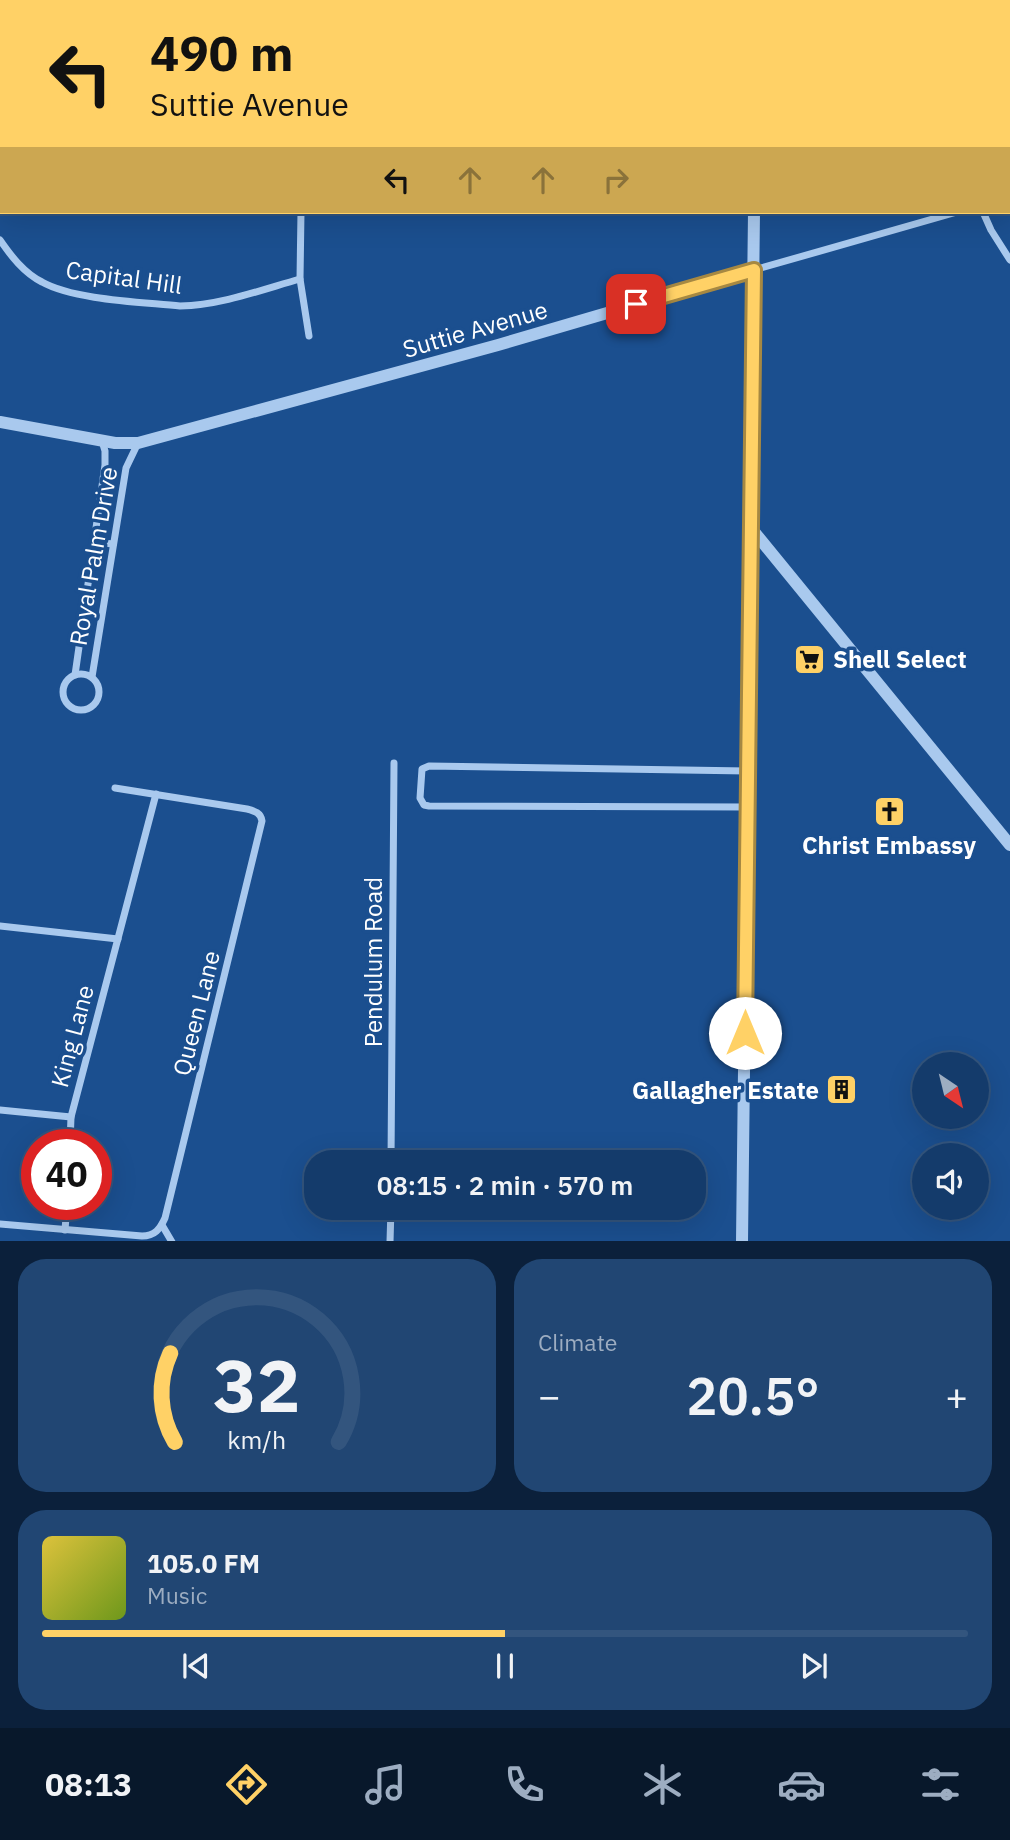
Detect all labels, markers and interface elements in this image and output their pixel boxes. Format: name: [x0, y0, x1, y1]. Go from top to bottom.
text: 490 m: [150, 21, 294, 84]
icon: left: [35, 28, 126, 119]
text: Suttie Avenue: [150, 83, 349, 125]
icon: left: [378, 161, 416, 199]
icon: ahead: [451, 161, 489, 199]
icon: ahead: [524, 161, 562, 199]
icon: right: [597, 161, 635, 199]
street label: Capital Hill: [64, 253, 184, 301]
pin: [606, 274, 666, 334]
icon: arrive: [617, 285, 655, 323]
street label: Suttie Avenue: [399, 293, 551, 365]
street label: Royal Palm Drive: [62, 464, 124, 648]
supermarket icon: Shell Select: [793, 642, 827, 676]
place label: Shell Select: [833, 643, 967, 675]
church icon: Christ Embassy: [872, 794, 906, 828]
place label: Christ Embassy: [802, 829, 976, 861]
street label: Pendulum Road: [357, 877, 389, 1047]
street label: Queen Lane: [165, 947, 227, 1079]
street label: King Lane: [43, 981, 101, 1091]
position arrow: [708, 996, 782, 1070]
north arrow: [912, 1052, 989, 1129]
map controls: [912, 1052, 989, 1220]
building icon: Gallagher Estate: [825, 1073, 859, 1107]
place label: Gallagher Estate: [632, 1074, 819, 1106]
speed limit sign: 40: [21, 1129, 112, 1220]
button: sound: [912, 1143, 989, 1220]
text: 08:15 · 2 min · 570 m: [377, 1168, 633, 1202]
text: Climate: [538, 1327, 617, 1357]
text: 32: [213, 1337, 301, 1432]
text: 20.5°: [686, 1362, 820, 1429]
text: −: [538, 1371, 561, 1420]
text: +: [945, 1371, 968, 1420]
text: km/h: [228, 1422, 286, 1455]
text: 105.0 FM: [147, 1546, 260, 1580]
text: Music: [147, 1580, 207, 1610]
icon: previous: [177, 1647, 215, 1685]
icon: pause: [486, 1647, 524, 1685]
icon: next: [795, 1647, 833, 1685]
icon: directions: [222, 1760, 271, 1809]
icon: music: [361, 1760, 410, 1809]
icon: phone: [500, 1760, 549, 1809]
icon: climate: [638, 1760, 687, 1809]
icon: car: [777, 1760, 826, 1809]
icon: filters: [916, 1760, 965, 1809]
text: 08:13: [45, 1763, 132, 1805]

